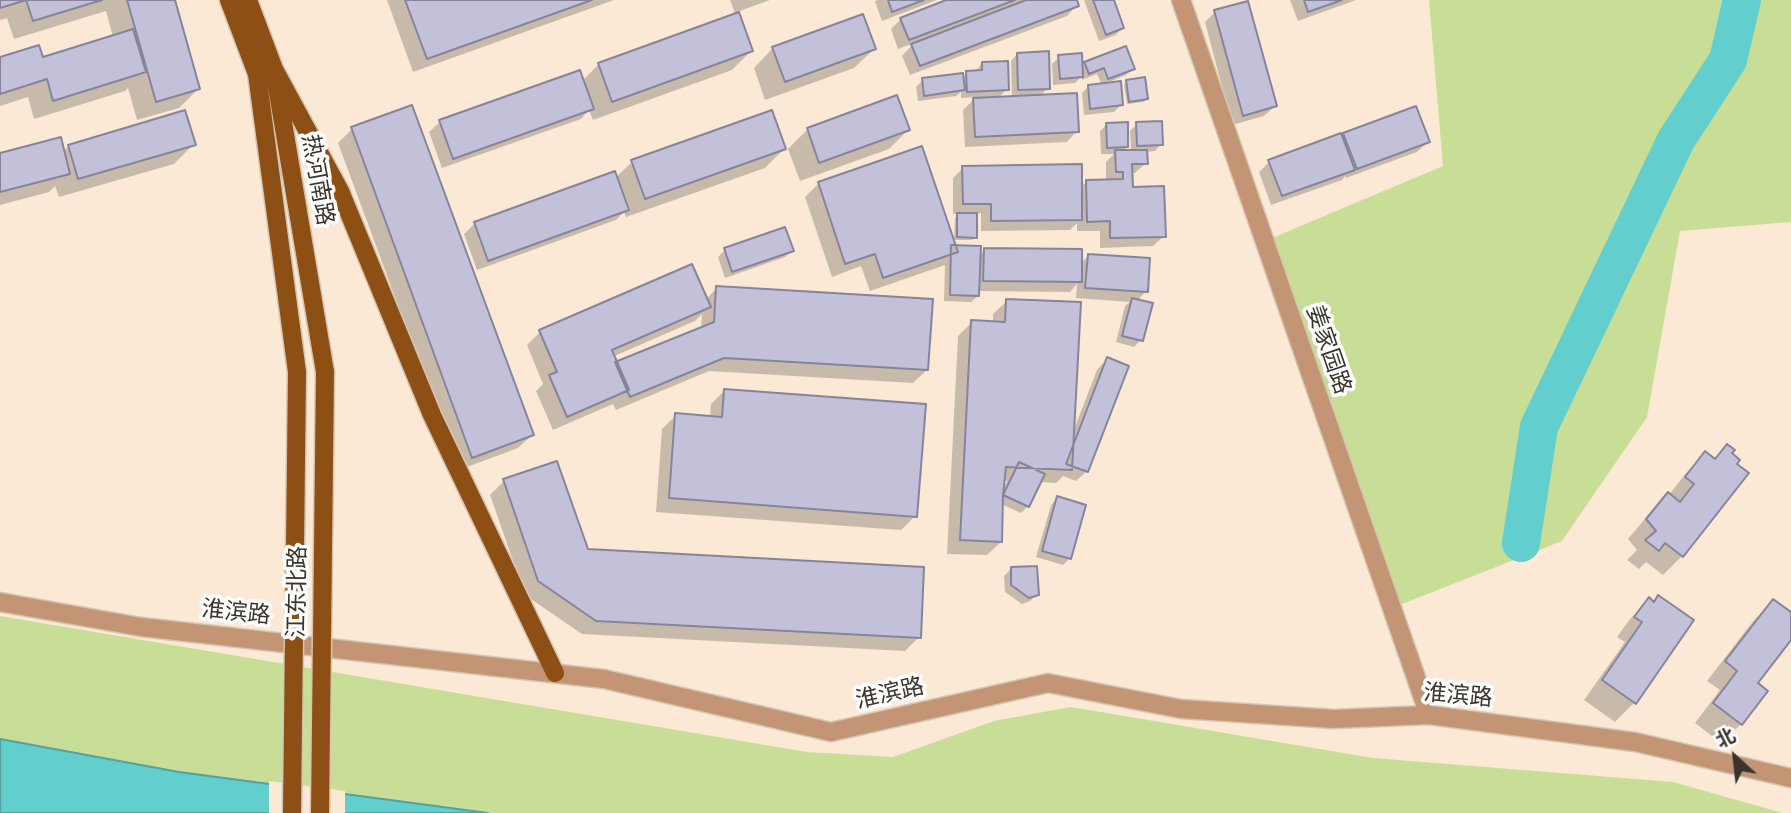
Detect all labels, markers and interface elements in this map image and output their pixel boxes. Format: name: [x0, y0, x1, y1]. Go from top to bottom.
street label: 热河南路: [295, 132, 339, 228]
street label: 姜家园路: [1300, 302, 1356, 398]
street label: 江东北路: [283, 546, 313, 638]
street label: 淮滨路: [200, 596, 272, 630]
street label: 淮滨路: [853, 673, 927, 715]
street label: 淮滨路: [1422, 679, 1494, 713]
north arrow: [1700, 722, 1770, 792]
text: 北: [1712, 723, 1739, 752]

